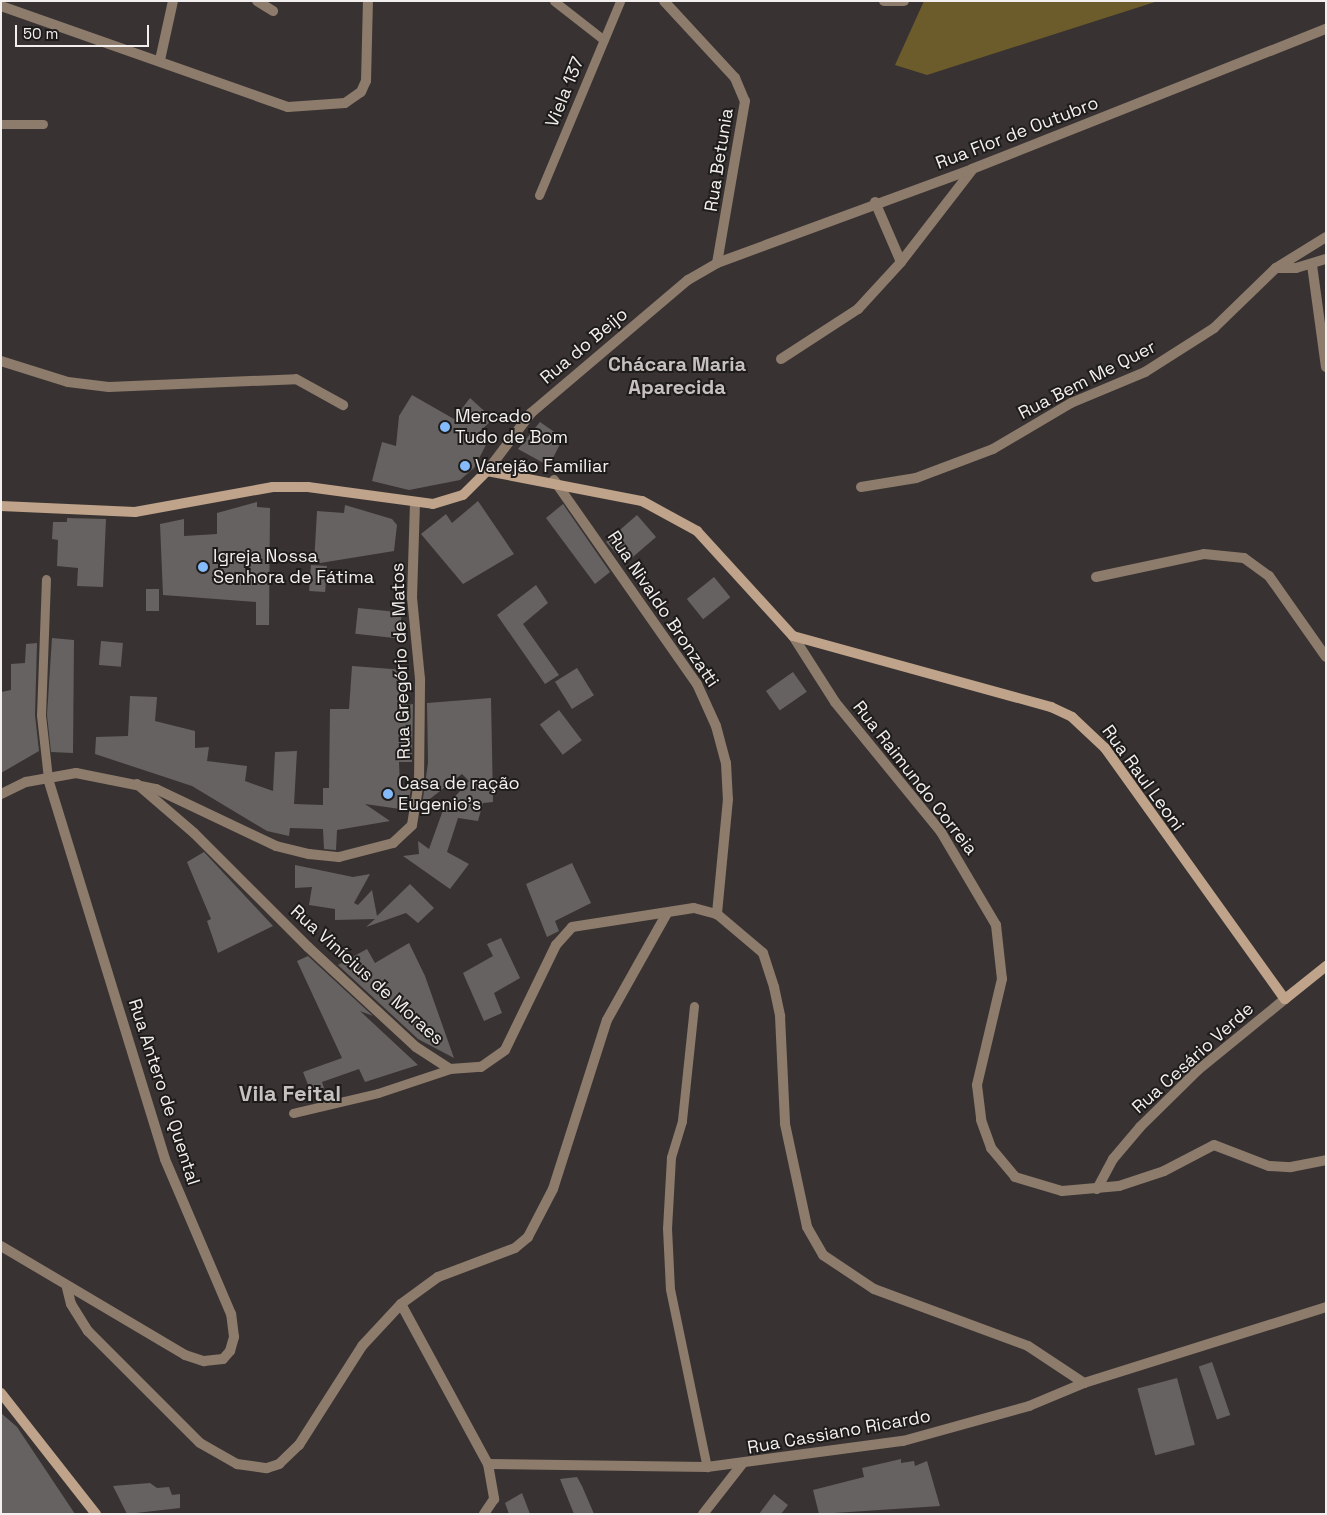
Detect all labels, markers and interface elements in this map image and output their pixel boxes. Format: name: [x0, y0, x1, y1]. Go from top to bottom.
scale bar: [18, 15, 151, 47]
text: 50 m: [23, 24, 58, 43]
street label: Viela 137: [541, 54, 589, 130]
street label: Rua Flor de Outubro: [933, 92, 1101, 174]
street label: Rua Betunia: [700, 107, 738, 213]
street label: Rua do Beijo: [536, 303, 632, 389]
street label: Rua Bem Me Quer: [1015, 336, 1159, 424]
district label: Chácara Maria Aparecida: [608, 352, 746, 399]
place label: Mercado Tudo de Bom: [455, 406, 568, 448]
marker: Mercado Tudo de Bom: [439, 421, 451, 433]
place label: Varejão Familiar: [475, 455, 609, 477]
marker: Varejão Familiar: [459, 460, 471, 472]
street label: Rua Nivaldo Bronzatti: [603, 527, 723, 691]
place label: Igreja Nossa Senhora de Fátima: [213, 546, 374, 588]
marker: Igreja Nossa Senhora de Fátima: [197, 561, 209, 573]
street label: Rua Gregório de Matos: [387, 562, 415, 760]
street label: Rua Raimundo Correia: [848, 697, 982, 859]
street label: Rua Raul Leoni: [1097, 721, 1189, 835]
place label: Casa de ração Eugenio's: [398, 773, 520, 816]
marker: Casa de ração Eugenio's: [382, 788, 394, 800]
street label: Rua Vinícius de Moraes: [286, 900, 448, 1050]
street label: Rua Antero de Quental: [124, 996, 204, 1188]
street label: Rua Cesário Verde: [1128, 998, 1258, 1118]
district label: Vila Feital: [239, 1081, 341, 1107]
street label: Rua Cassiano Ricardo: [746, 1405, 932, 1459]

